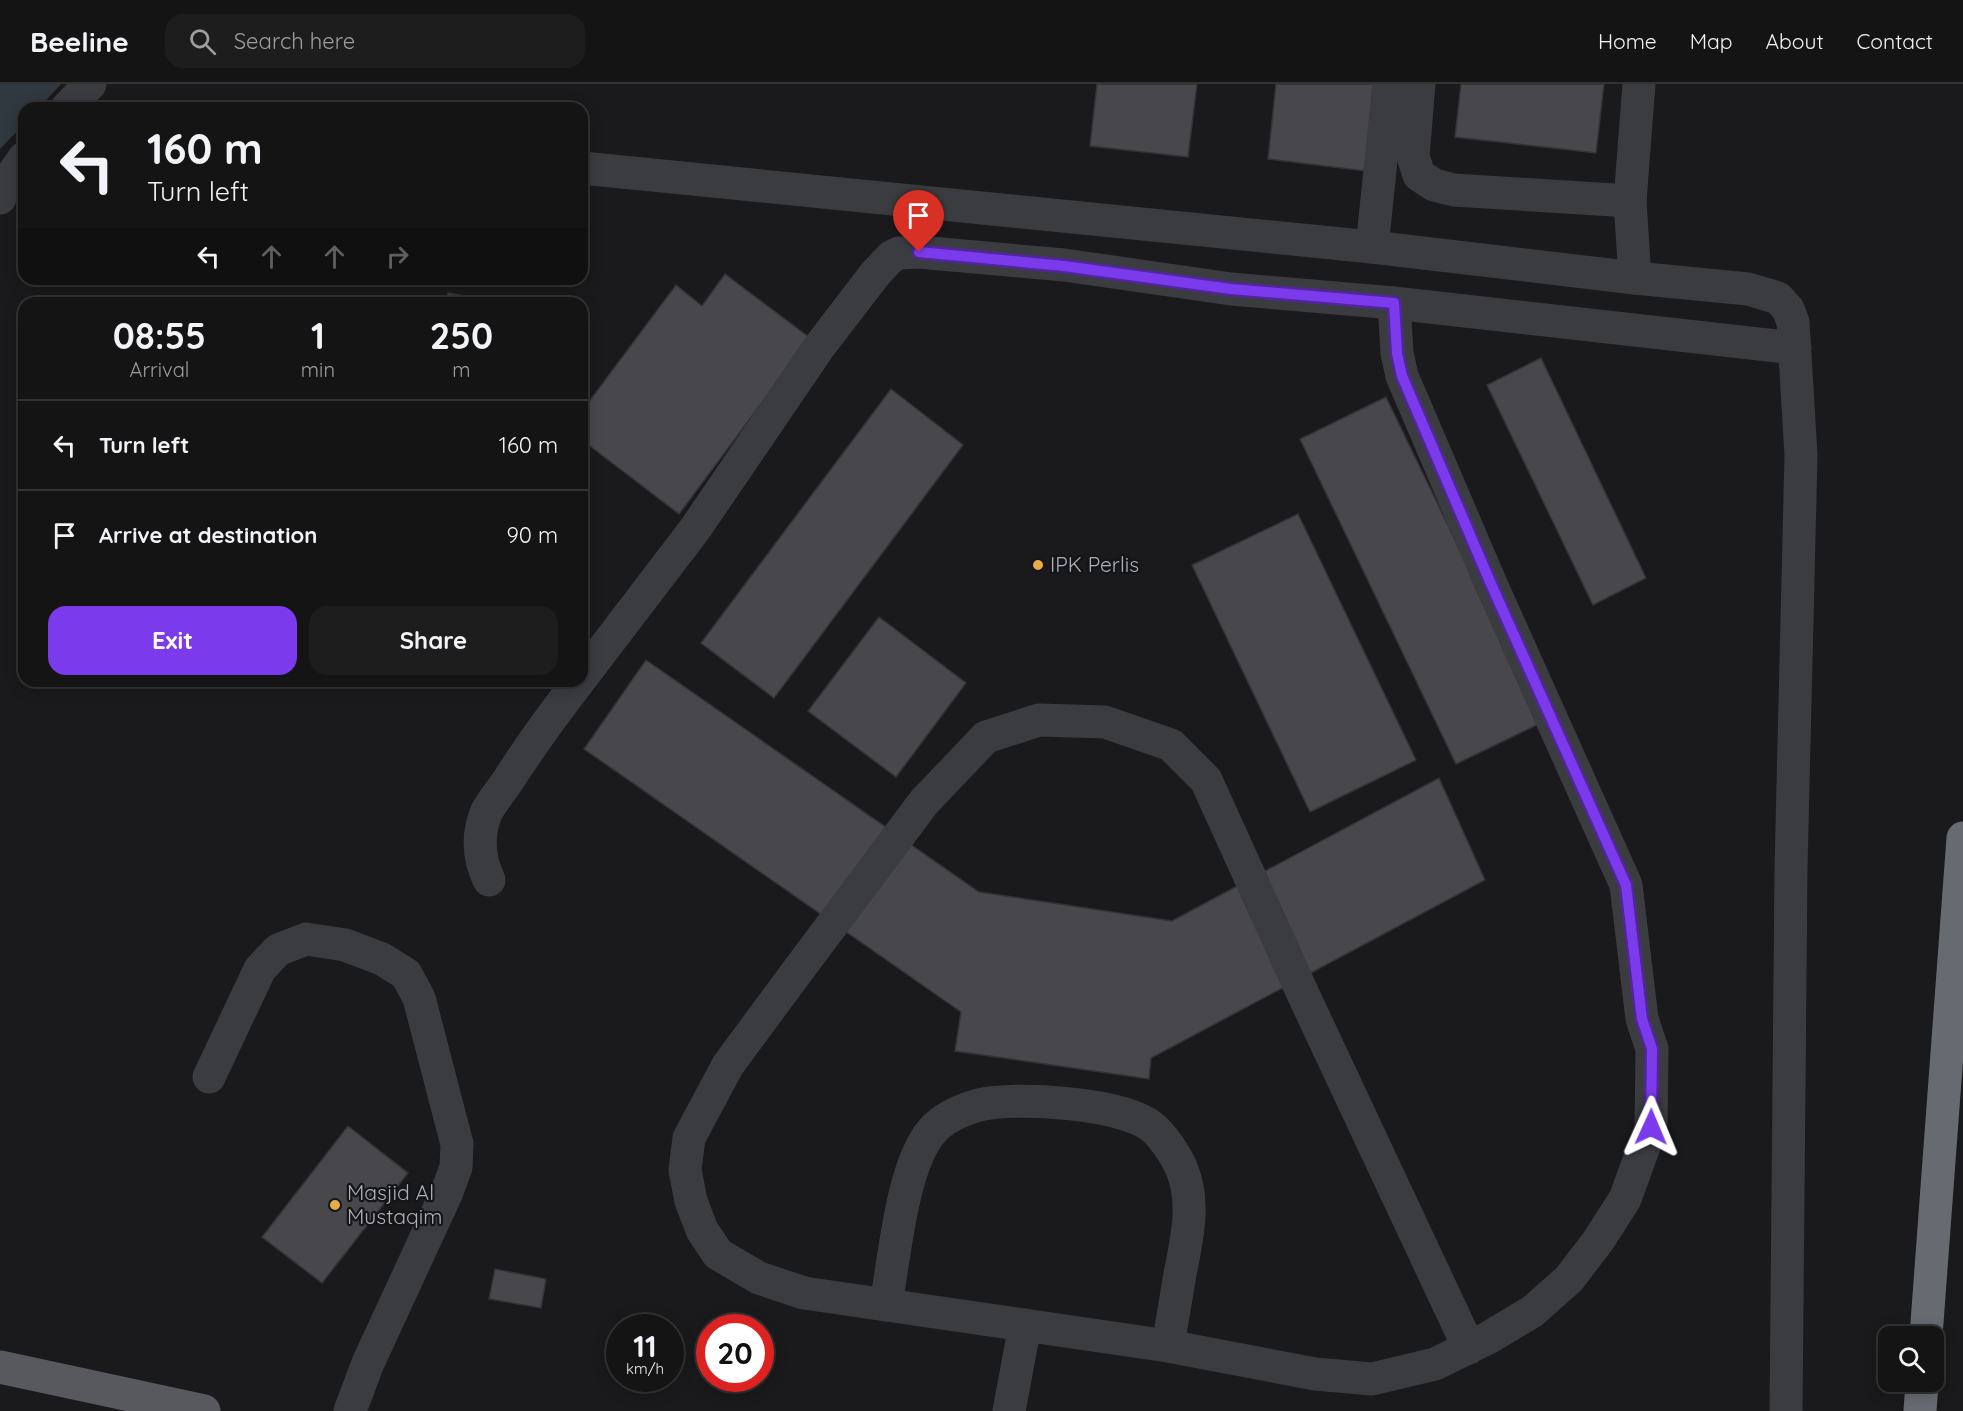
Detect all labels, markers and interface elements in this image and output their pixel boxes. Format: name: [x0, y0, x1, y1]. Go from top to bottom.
search box: [165, 14, 585, 68]
text: Beeline: [30, 24, 129, 59]
icon: search: [186, 25, 219, 58]
text: Search here: [234, 27, 355, 55]
text: Home: [1598, 28, 1657, 54]
text: Map: [1690, 28, 1733, 54]
text: About: [1766, 28, 1824, 54]
text: Contact: [1857, 28, 1933, 54]
text: 160 m: [147, 122, 263, 175]
icon: left: [48, 126, 126, 204]
text: Turn left: [147, 174, 249, 208]
pin: [893, 190, 944, 252]
icon: arrive: [902, 199, 935, 232]
icon: left: [192, 240, 225, 273]
icon: ahead: [255, 240, 288, 273]
icon: ahead: [318, 240, 351, 273]
icon: right: [381, 240, 414, 273]
text: 08:55: [113, 313, 206, 358]
text: 1: [311, 313, 325, 358]
text: 250: [430, 313, 493, 358]
text: Arrival: [129, 357, 189, 382]
text: min: [301, 357, 335, 382]
text: m: [452, 357, 471, 382]
icon: left: [48, 429, 81, 462]
text: Turn left: [99, 431, 189, 459]
text: 160 m: [499, 431, 558, 459]
icon: arrive: [48, 519, 81, 552]
text: Arrive at destination: [99, 521, 317, 549]
text: 90 m: [507, 521, 558, 549]
place label: IPK Perlis: [1050, 551, 1139, 577]
marker: IPK Perlis: [1031, 558, 1045, 572]
button: Exit: [48, 606, 297, 675]
button: Share: [309, 606, 558, 675]
position arrow: [1619, 1095, 1683, 1159]
place label: Masjid Al Mustaqim: [347, 1179, 442, 1229]
marker: Masjid Al Mustaqim: [328, 1198, 342, 1212]
speed limit sign: 20: [696, 1314, 774, 1392]
map controls: [1878, 1326, 1944, 1392]
button: search: [1878, 1326, 1944, 1392]
text: 11: [633, 1327, 657, 1365]
text: km/h: [626, 1359, 664, 1378]

